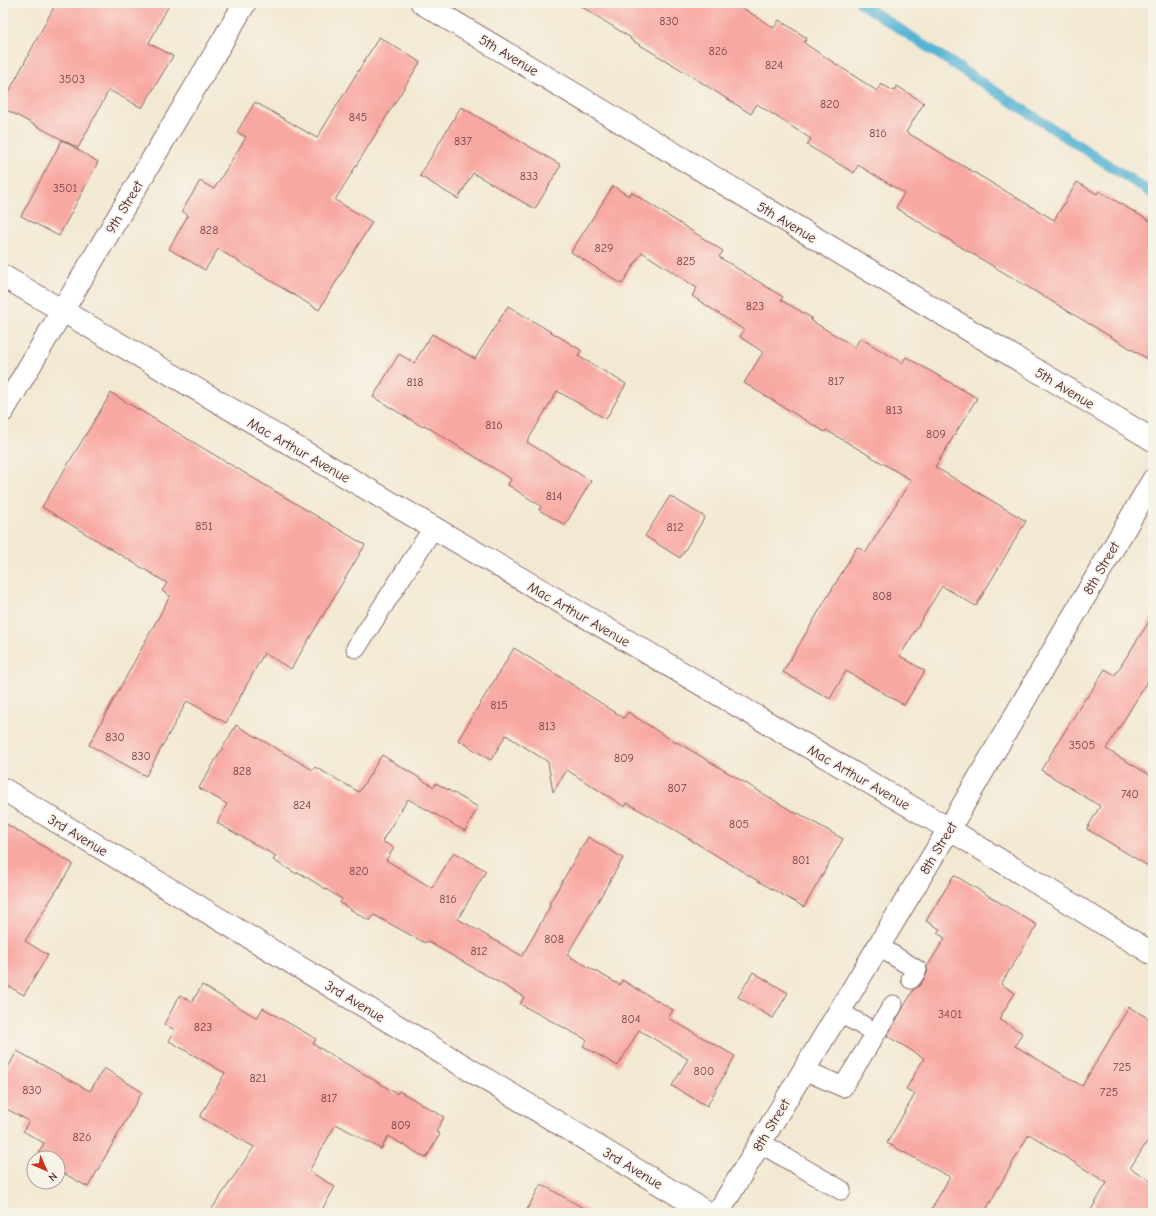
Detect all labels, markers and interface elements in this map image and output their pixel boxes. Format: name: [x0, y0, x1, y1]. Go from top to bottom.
house number: 830: [659, 14, 679, 28]
street label: 5th Avenue: [476, 31, 542, 80]
house number: 826: [709, 44, 727, 58]
house number: 824: [765, 58, 783, 72]
house number: 3503: [59, 72, 85, 86]
house number: 820: [820, 97, 840, 111]
house number: 845: [349, 110, 367, 124]
house number: 816: [869, 126, 887, 140]
house number: 837: [454, 134, 472, 148]
house number: 833: [520, 169, 538, 183]
street label: 9th Street: [102, 177, 147, 237]
house number: 3501: [53, 181, 78, 195]
street label: 5th Avenue: [754, 198, 820, 247]
house number: 828: [200, 223, 218, 237]
house number: 829: [595, 241, 613, 255]
house number: 825: [677, 254, 695, 268]
house number: 823: [746, 299, 764, 313]
street label: 5th Avenue: [1032, 364, 1098, 413]
house number: 817: [828, 374, 845, 388]
house number: 818: [406, 375, 424, 389]
house number: 813: [885, 403, 903, 417]
street label: Mac Arthur Avenue: [244, 414, 353, 487]
house number: 816: [485, 418, 503, 432]
house number: 809: [926, 427, 946, 441]
house number: 814: [546, 489, 563, 503]
house number: 851: [195, 519, 213, 533]
house number: 812: [666, 520, 684, 534]
street label: 8th Street: [1079, 538, 1124, 598]
street label: Mac Arthur Avenue: [524, 578, 633, 651]
house number: 808: [872, 589, 892, 603]
house number: 815: [490, 698, 508, 712]
house number: 813: [538, 719, 556, 733]
house number: 830: [105, 730, 125, 744]
house number: 3505: [1069, 738, 1095, 752]
street label: Mac Arthur Avenue: [804, 741, 913, 814]
house number: 830: [131, 749, 151, 763]
house number: 809: [614, 751, 634, 765]
house number: 828: [233, 764, 251, 778]
house number: 807: [667, 781, 687, 795]
house number: 740: [1121, 787, 1139, 801]
house number: 824: [293, 798, 311, 812]
street label: 3rd Avenue: [45, 811, 111, 860]
house number: 805: [729, 817, 749, 831]
street label: 8th Street: [916, 818, 961, 878]
house number: 801: [792, 853, 810, 867]
house number: 820: [349, 864, 369, 878]
house number: 816: [439, 892, 457, 906]
house number: 808: [544, 932, 564, 946]
house number: 812: [470, 944, 488, 958]
street label: 3rd Avenue: [322, 977, 388, 1026]
house number: 3401: [938, 1007, 962, 1021]
house number: 804: [621, 1012, 641, 1026]
house number: 823: [194, 1020, 212, 1034]
house number: 725: [1113, 1060, 1131, 1074]
house number: 800: [694, 1064, 714, 1078]
house number: 821: [249, 1071, 267, 1085]
house number: 830: [22, 1083, 42, 1097]
house number: 725: [1100, 1085, 1118, 1099]
house number: 817: [321, 1091, 338, 1105]
street label: 8th Street: [749, 1095, 794, 1155]
house number: 809: [391, 1118, 411, 1132]
house number: 826: [73, 1130, 91, 1144]
street label: 3rd Avenue: [600, 1144, 666, 1193]
north arrow: [26, 1150, 66, 1190]
text: N: [46, 1170, 60, 1184]

